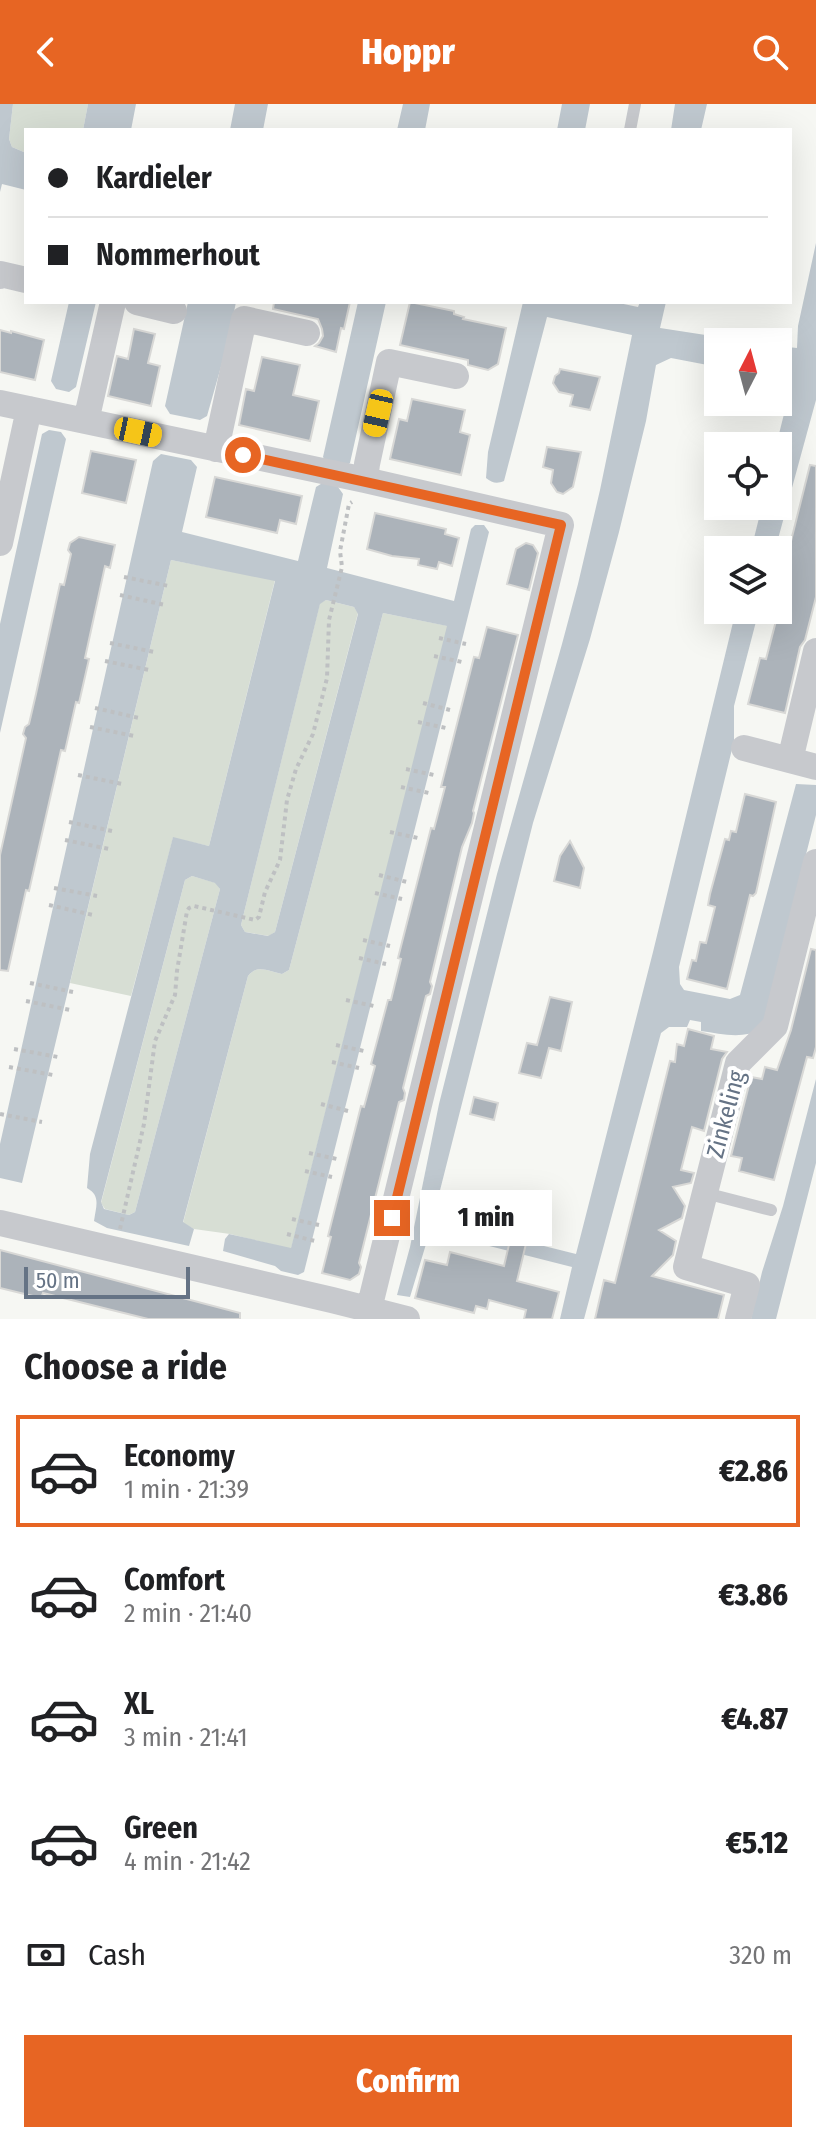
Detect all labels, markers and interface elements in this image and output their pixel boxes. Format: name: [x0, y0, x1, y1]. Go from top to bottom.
icon: back: [24, 30, 68, 74]
text: Hoppr: [361, 30, 455, 74]
icon: search: [748, 30, 792, 74]
text: Kardieler: [96, 160, 212, 196]
text: Nommerhout: [96, 237, 260, 273]
north arrow: [704, 328, 792, 416]
map controls: [704, 328, 792, 624]
car: [361, 387, 395, 439]
car: [112, 415, 164, 449]
button: locate: [704, 432, 792, 520]
route start: [225, 437, 261, 473]
button: layers: [704, 536, 792, 624]
street label: Zinkeling: [701, 1067, 751, 1161]
callout: 1 min: [420, 1190, 552, 1246]
route end: [374, 1200, 410, 1236]
text: 1 min: [458, 1202, 514, 1233]
scale bar: [24, 1263, 190, 1299]
text: 50 m: [36, 1267, 80, 1294]
text: Choose a ride: [24, 1345, 227, 1389]
icon: car: [28, 1435, 100, 1507]
text: Economy: [124, 1438, 235, 1474]
text: €2.86: [719, 1453, 788, 1489]
text: 1 min · 21:39: [124, 1474, 249, 1505]
icon: car: [28, 1559, 100, 1631]
text: Comfort: [124, 1562, 225, 1598]
text: €3.86: [718, 1577, 788, 1613]
text: 2 min · 21:40: [124, 1598, 252, 1629]
icon: car: [28, 1683, 100, 1755]
text: XL: [124, 1686, 154, 1722]
text: €4.87: [721, 1701, 788, 1737]
text: 3 min · 21:41: [124, 1722, 248, 1753]
icon: car: [28, 1807, 100, 1879]
text: Green: [124, 1810, 198, 1846]
text: €5.12: [726, 1825, 788, 1861]
text: 4 min · 21:42: [124, 1846, 251, 1877]
icon: cash: [24, 1933, 68, 1977]
text: Cash: [88, 1937, 146, 1973]
text: 320 m: [729, 1940, 792, 1971]
button: Confirm: [24, 2035, 792, 2127]

